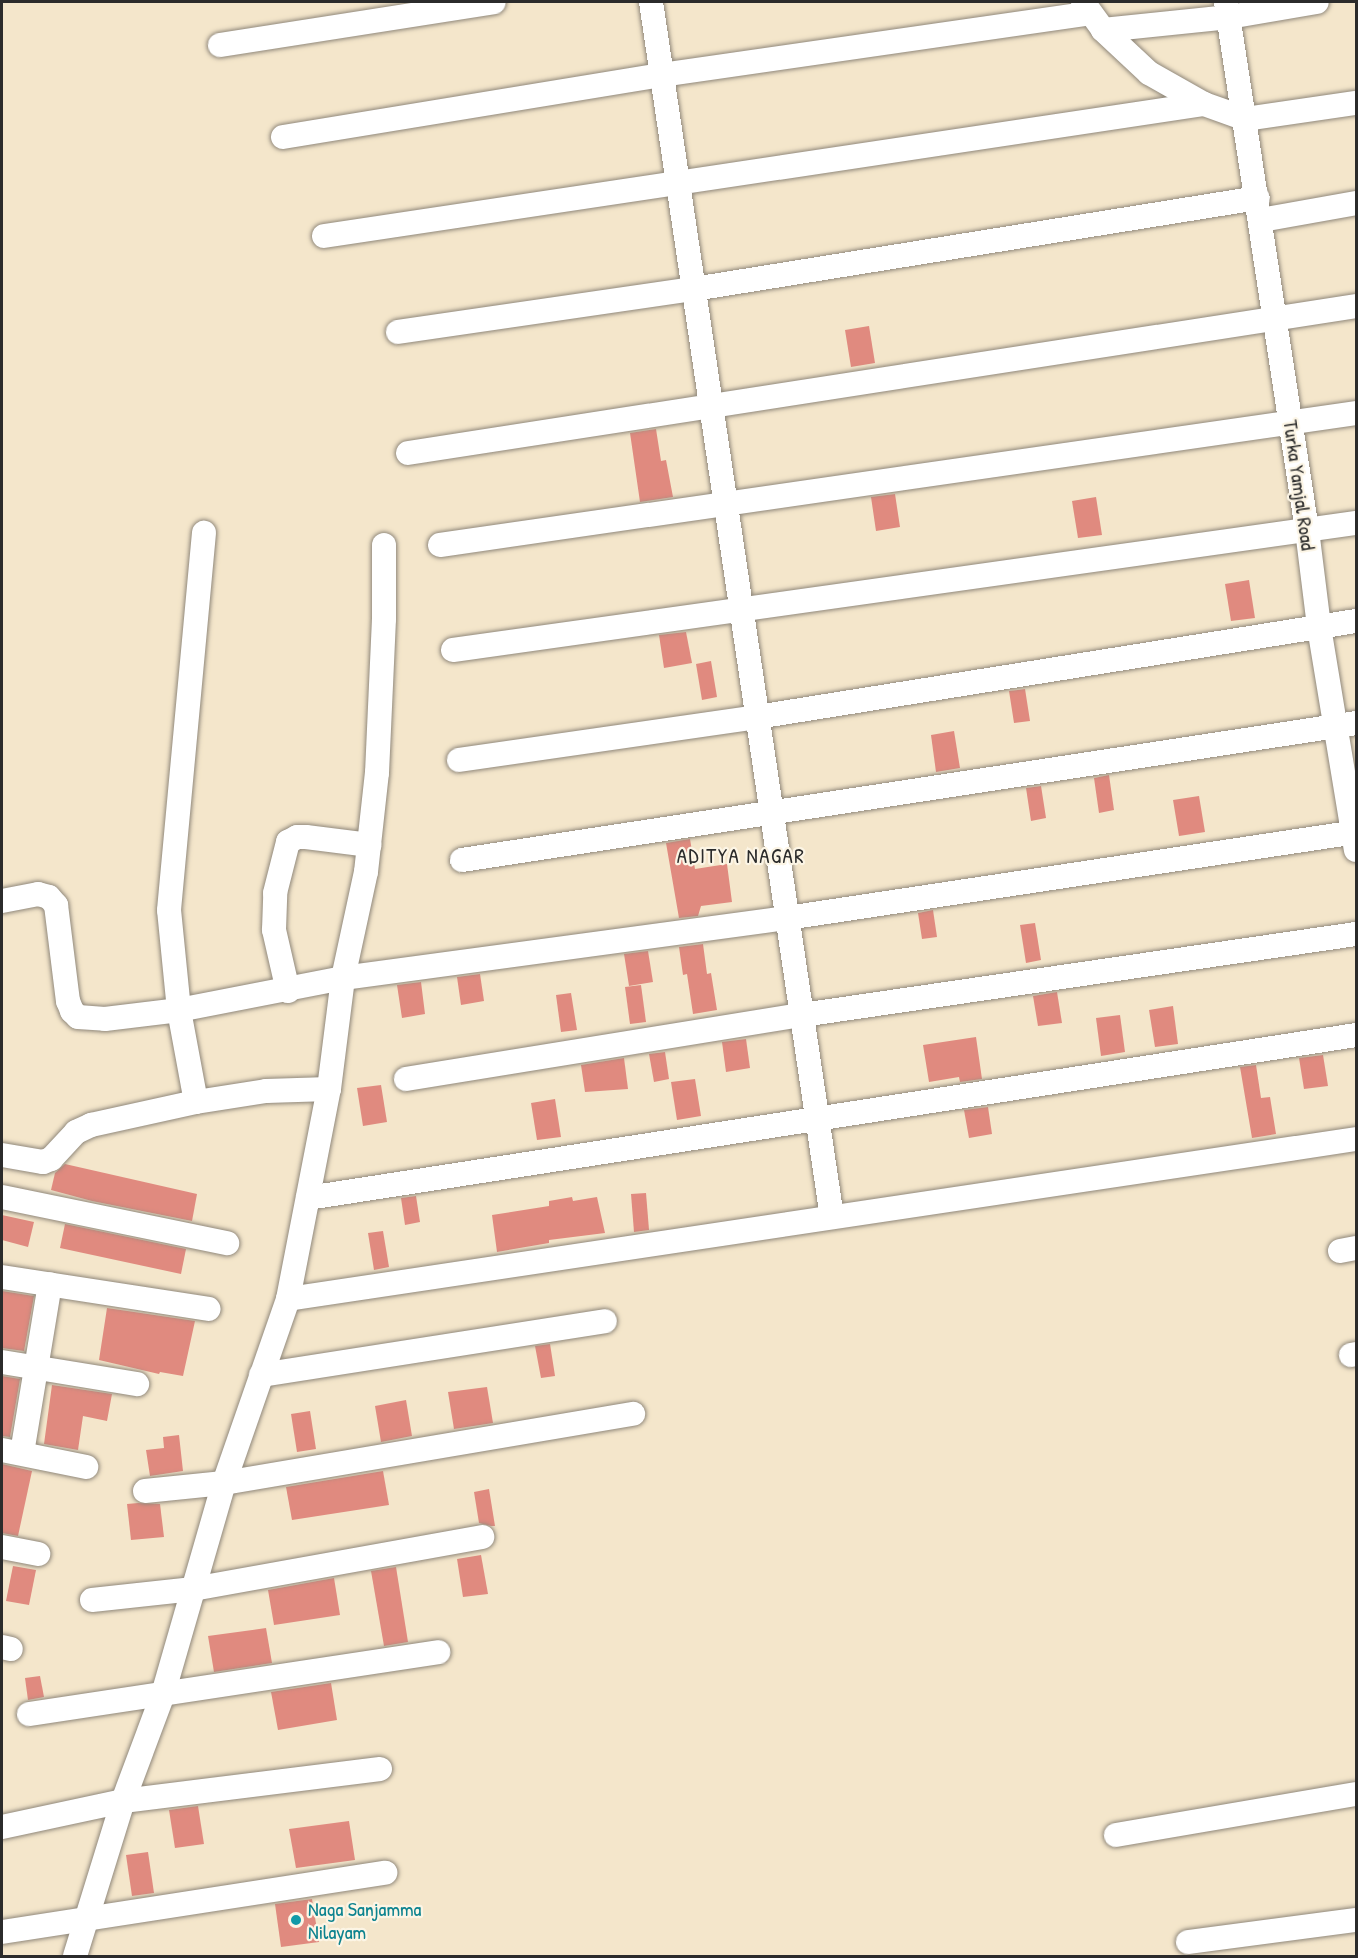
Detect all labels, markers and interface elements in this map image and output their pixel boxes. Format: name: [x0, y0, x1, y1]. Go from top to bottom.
street label: Turka Yamjal Road: [1279, 418, 1321, 552]
district label: ADITYA NAGAR: [677, 843, 805, 869]
place label: Naga Sanjamma Nilayam: [308, 1896, 421, 1943]
marker: Naga Sanjamma Nilayam: [289, 1913, 303, 1927]

